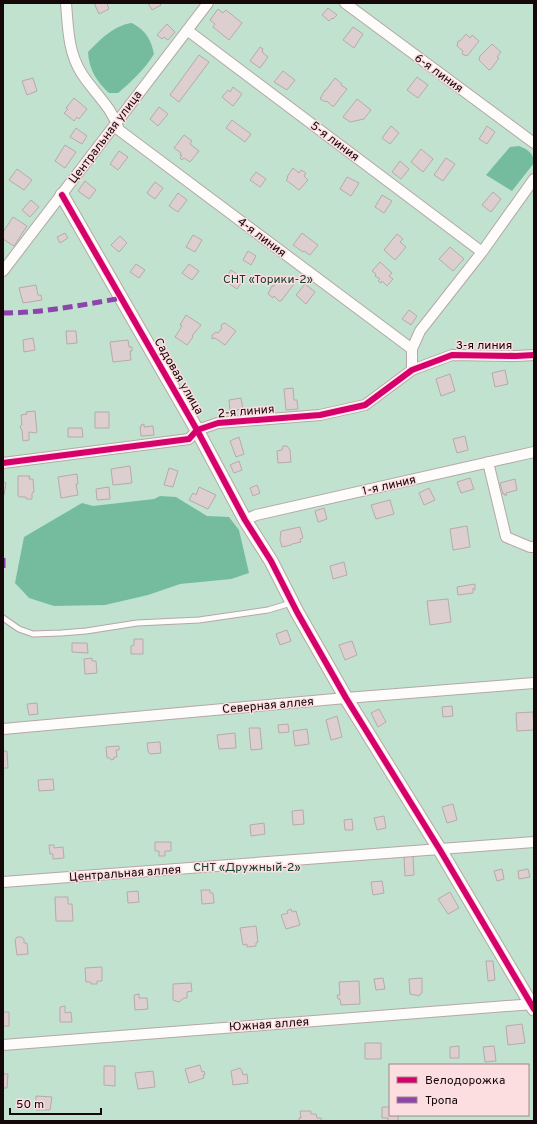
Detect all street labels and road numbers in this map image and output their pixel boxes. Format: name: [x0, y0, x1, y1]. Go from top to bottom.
street label: 6-я линия: [411, 51, 466, 97]
street label: Центральная улица: [66, 88, 146, 187]
street label: 5-я линия: [307, 118, 362, 165]
street label: 4-я линия: [234, 214, 289, 261]
street label: Садовая улица: [150, 335, 207, 418]
street label: 3-я линия: [456, 338, 512, 354]
street label: 2-я линия: [217, 402, 275, 422]
street label: 1-я линия: [361, 472, 418, 500]
street label: Северная аллея: [222, 694, 315, 718]
street label: Центральная аллея: [68, 862, 182, 886]
street label: Южная аллея: [229, 1014, 310, 1036]

